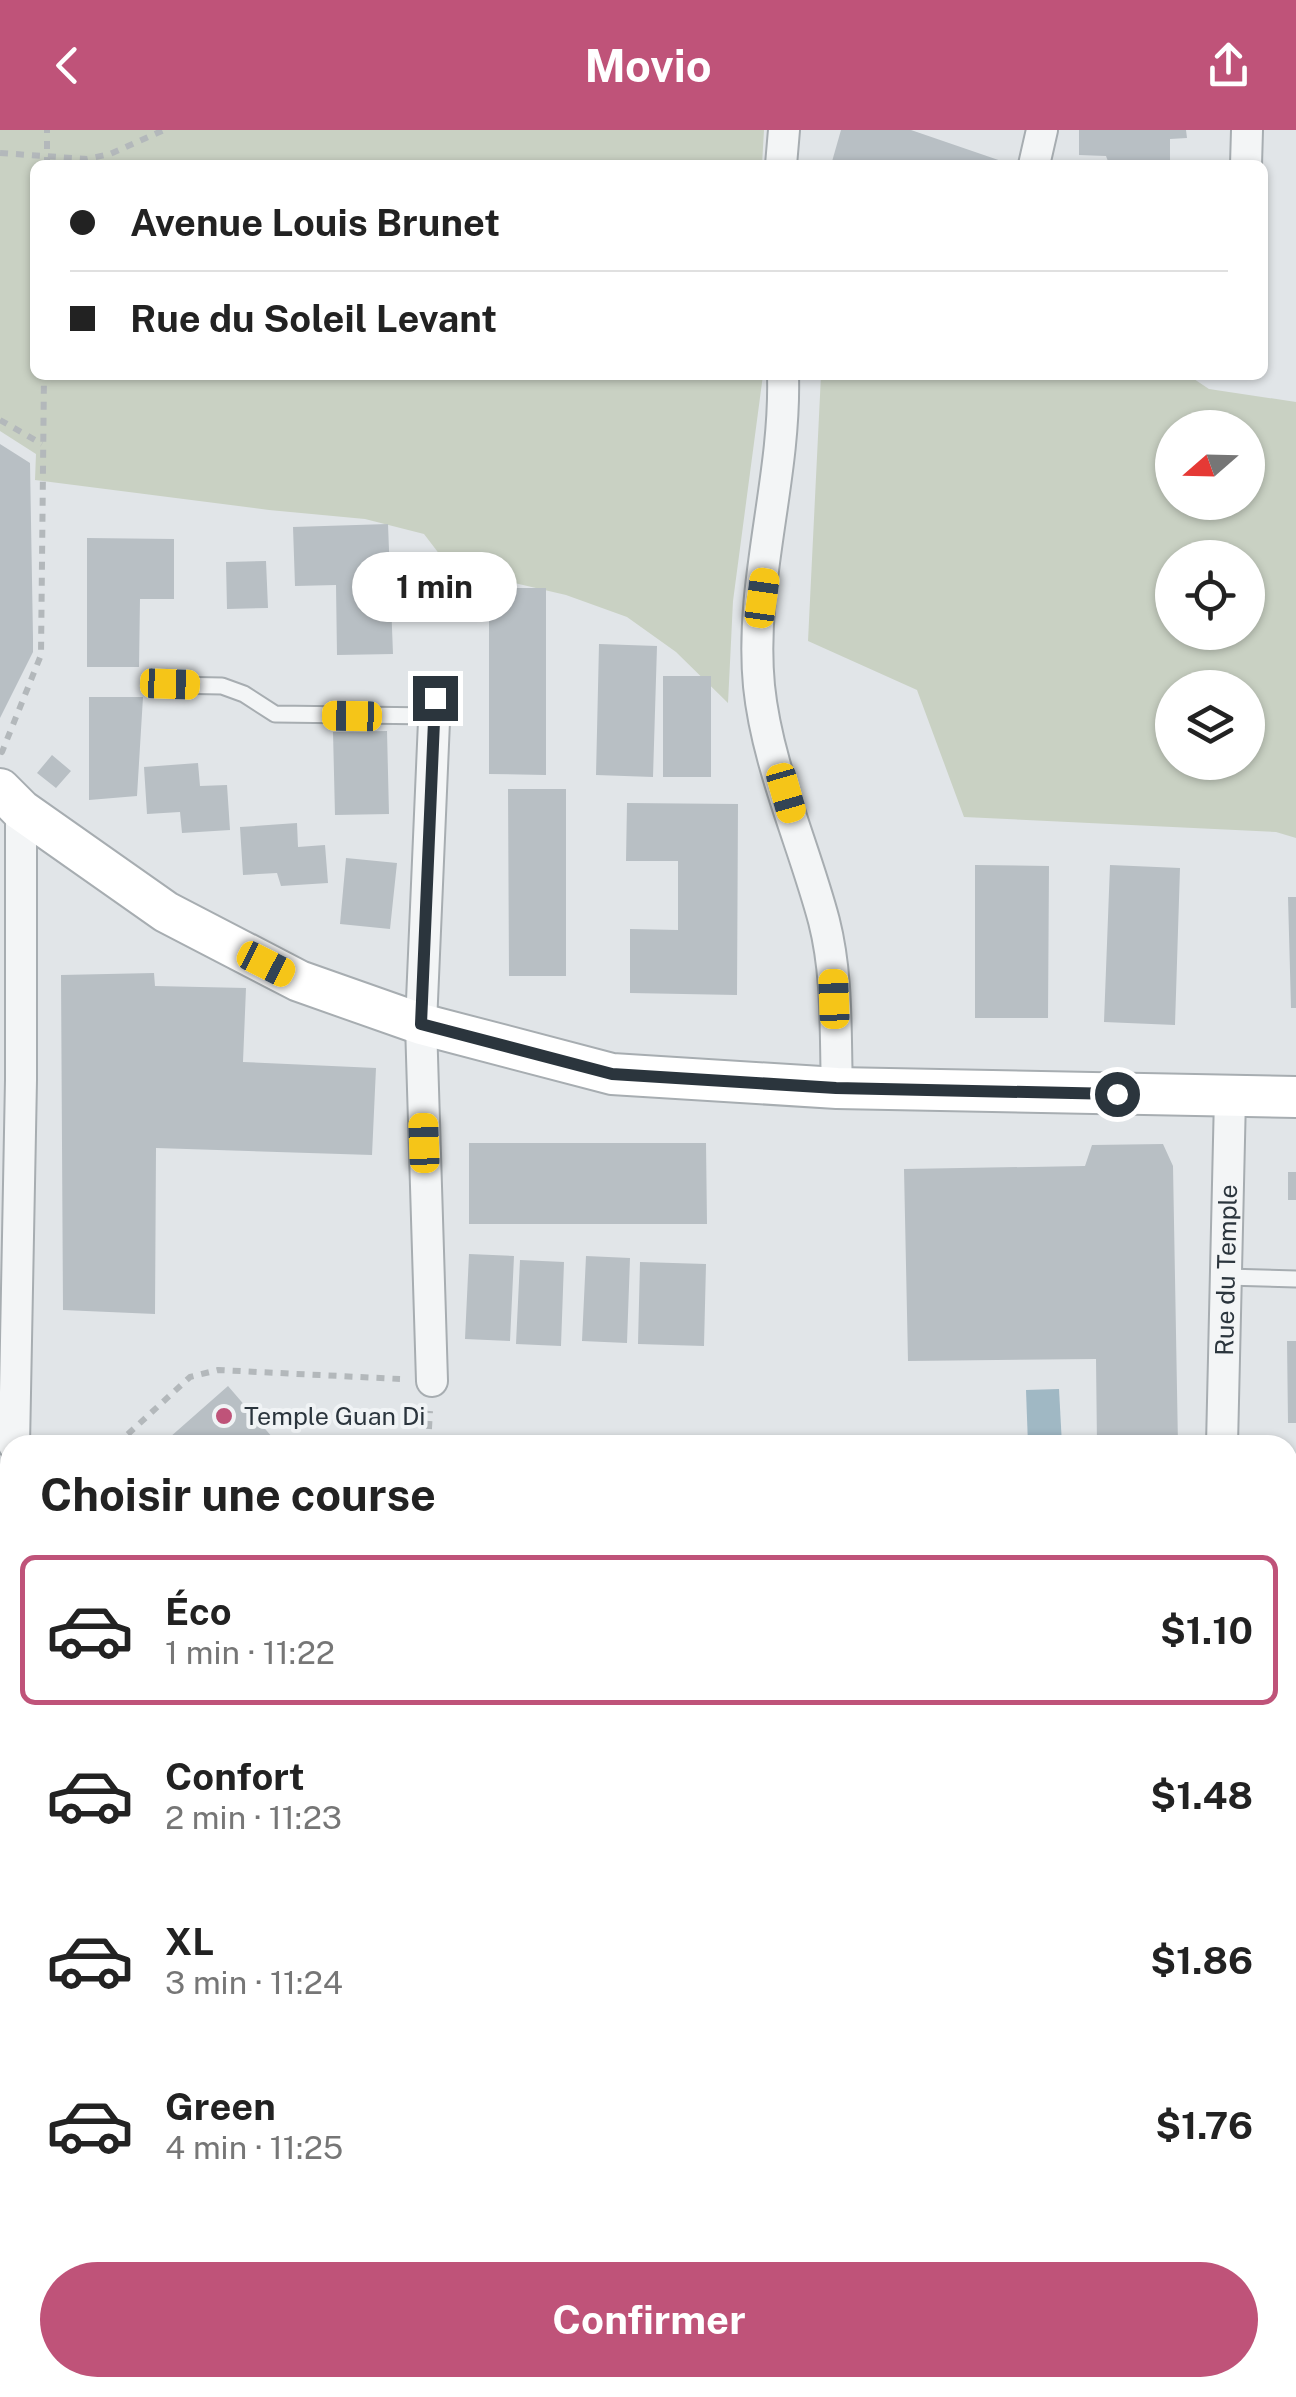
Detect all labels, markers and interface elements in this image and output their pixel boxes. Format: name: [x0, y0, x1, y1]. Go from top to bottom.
icon: back: [40, 38, 95, 93]
icon: share: [1201, 38, 1256, 93]
text: Movio: [584, 39, 712, 92]
text: Avenue Louis Brunet: [130, 200, 500, 245]
text: Rue du Soleil Levant: [130, 296, 497, 341]
north arrow: [1155, 410, 1265, 520]
map controls: [1155, 410, 1265, 780]
button: locate: [1155, 540, 1265, 650]
callout: 1 min: [352, 553, 518, 623]
car: [743, 566, 781, 630]
text: 1 min: [396, 568, 473, 605]
car: [139, 668, 201, 700]
button: layers: [1155, 670, 1265, 780]
route end: [413, 676, 458, 721]
car: [322, 700, 382, 732]
car: [763, 760, 809, 826]
car: [232, 937, 300, 991]
car: [818, 968, 850, 1030]
route start: [1095, 1072, 1140, 1117]
car: [408, 1112, 440, 1174]
street label: Rue du Temple: [1209, 1184, 1243, 1356]
place label: Temple Guan Di: [244, 1401, 426, 1431]
marker: Temple Guan Di: [213, 1405, 235, 1427]
text: Choisir une course: [40, 1468, 436, 1521]
icon: car: [45, 1585, 135, 1675]
text: Éco: [165, 1589, 232, 1634]
text: $1.10: [1160, 1608, 1253, 1653]
text: 1 min · 11:22: [165, 1634, 335, 1671]
icon: car: [45, 1750, 135, 1840]
text: Confort: [165, 1754, 305, 1799]
text: $1.48: [1150, 1773, 1253, 1818]
text: 2 min · 11:23: [165, 1799, 342, 1836]
icon: car: [45, 1915, 135, 2005]
text: XL: [165, 1919, 214, 1964]
text: $1.86: [1150, 1938, 1253, 1983]
text: 3 min · 11:24: [165, 1964, 343, 2001]
icon: car: [45, 2080, 135, 2170]
text: Green: [165, 2084, 276, 2129]
text: $1.76: [1155, 2103, 1253, 2148]
text: 4 min · 11:25: [165, 2129, 343, 2166]
button: Confirmer: [40, 2262, 1258, 2377]

